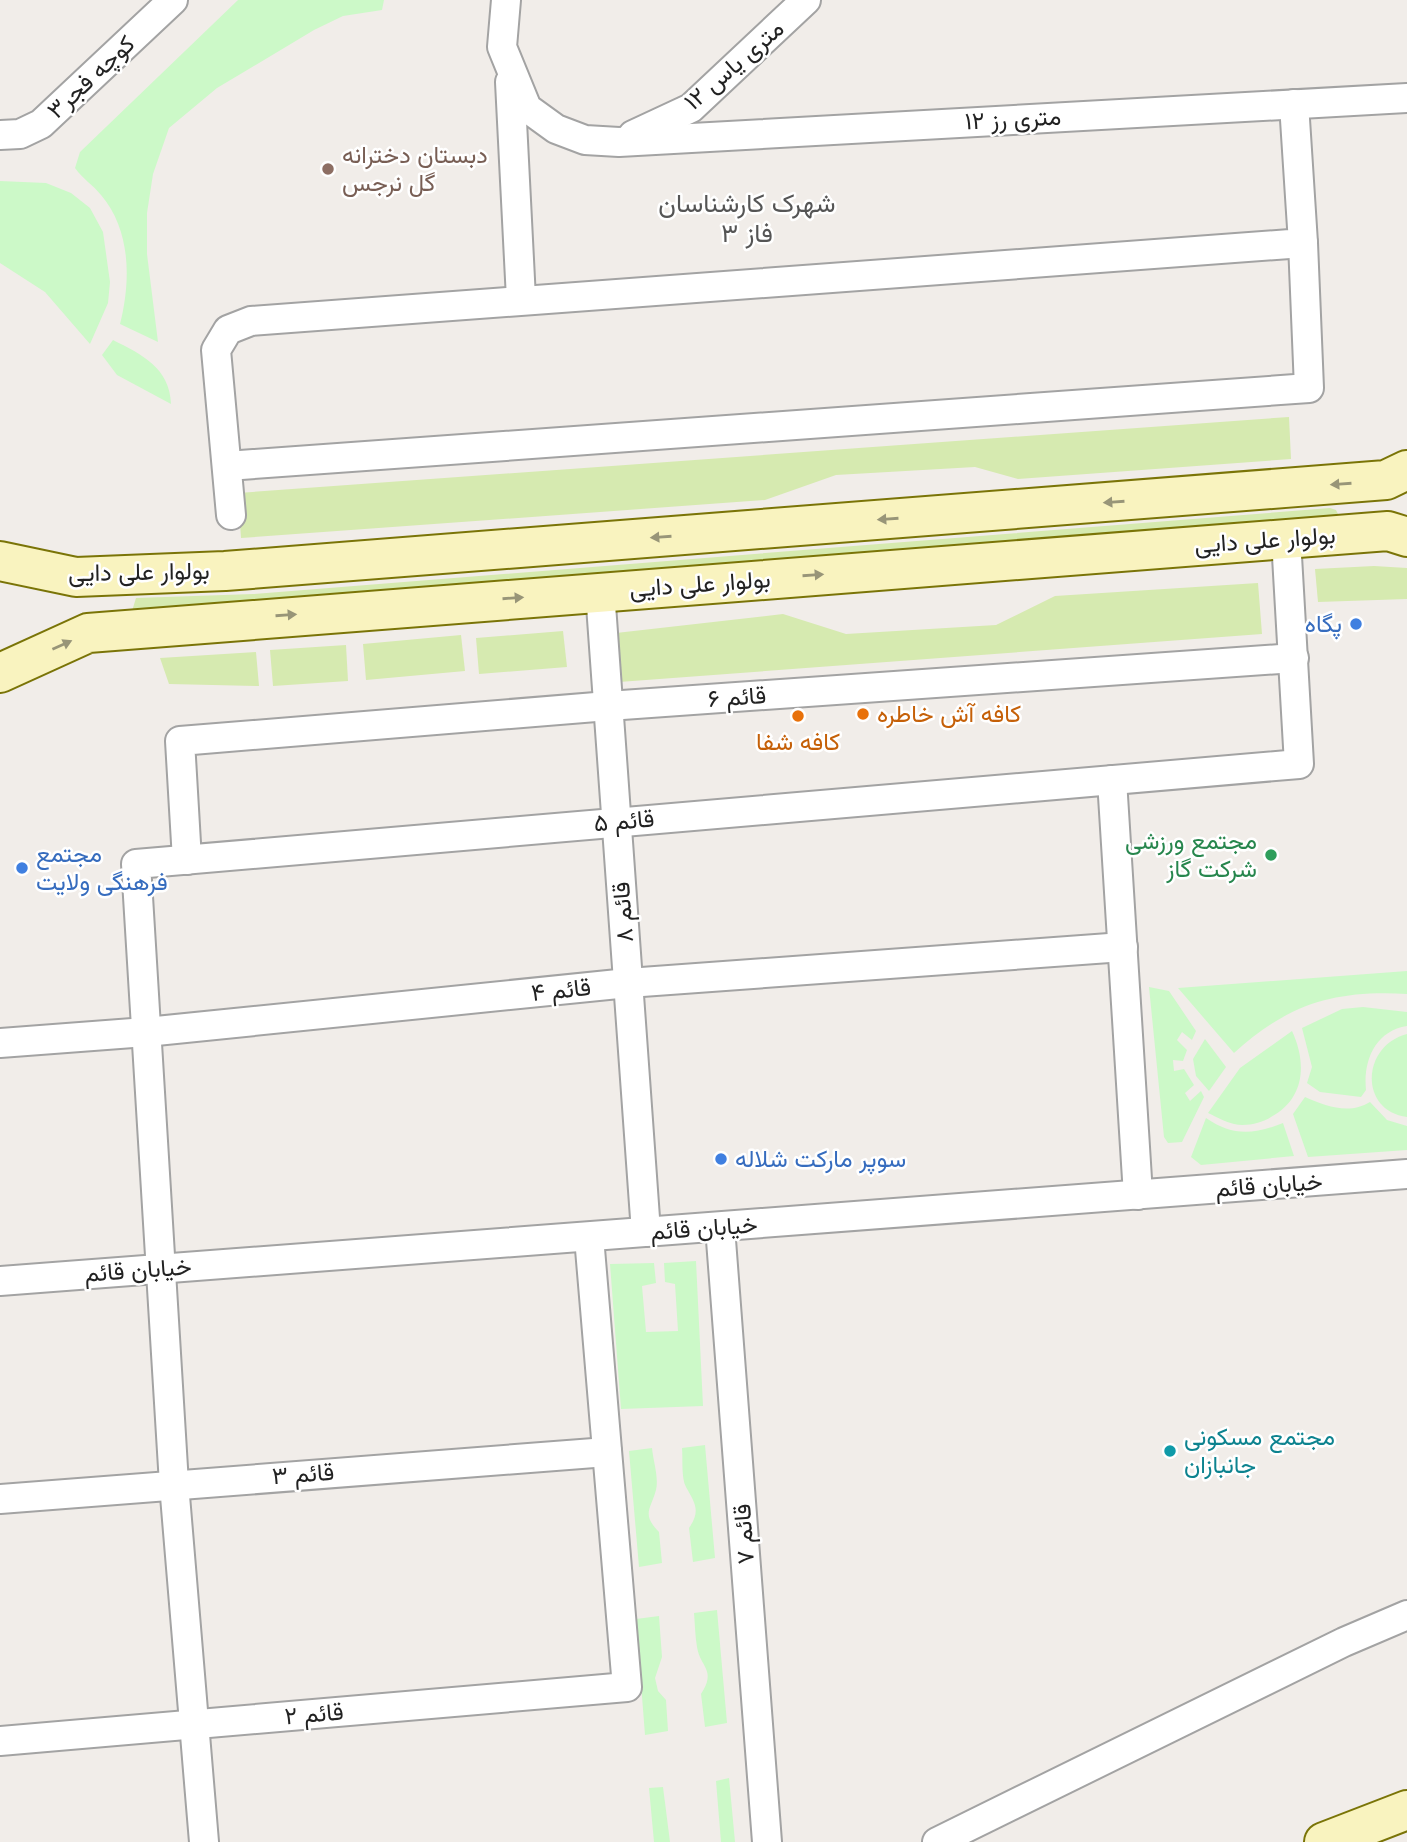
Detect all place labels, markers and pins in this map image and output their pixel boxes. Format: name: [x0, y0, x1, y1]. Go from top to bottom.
place label: دبستان دخترانه گل نرجس: [342, 141, 488, 198]
marker: دبستان دخترانه گل نرجس: [320, 161, 336, 177]
place label: پگاه: [1305, 610, 1342, 640]
marker: پگاه: [1348, 616, 1364, 632]
place label: کافه آش خاطره: [877, 700, 1021, 729]
marker: کافه آش خاطره: [855, 706, 871, 722]
marker: کافه شفا: [790, 708, 806, 724]
place label: کافه شفا: [756, 728, 840, 755]
place label: مجتمع ورزشی شرکت گاز: [1125, 827, 1257, 884]
place label: مجتمع فرهنگی ولایت: [36, 840, 168, 897]
marker: مجتمع ورزشی شرکت گاز: [1263, 847, 1279, 863]
marker: مجتمع فرهنگی ولایت: [14, 860, 30, 876]
place label: سوپر مارکت شلاله: [735, 1145, 906, 1175]
marker: سوپر مارکت شلاله: [713, 1151, 729, 1167]
place label: مجتمع مسکونی جانبازان: [1184, 1423, 1335, 1480]
marker: مجتمع مسکونی جانبازان: [1162, 1443, 1178, 1459]

